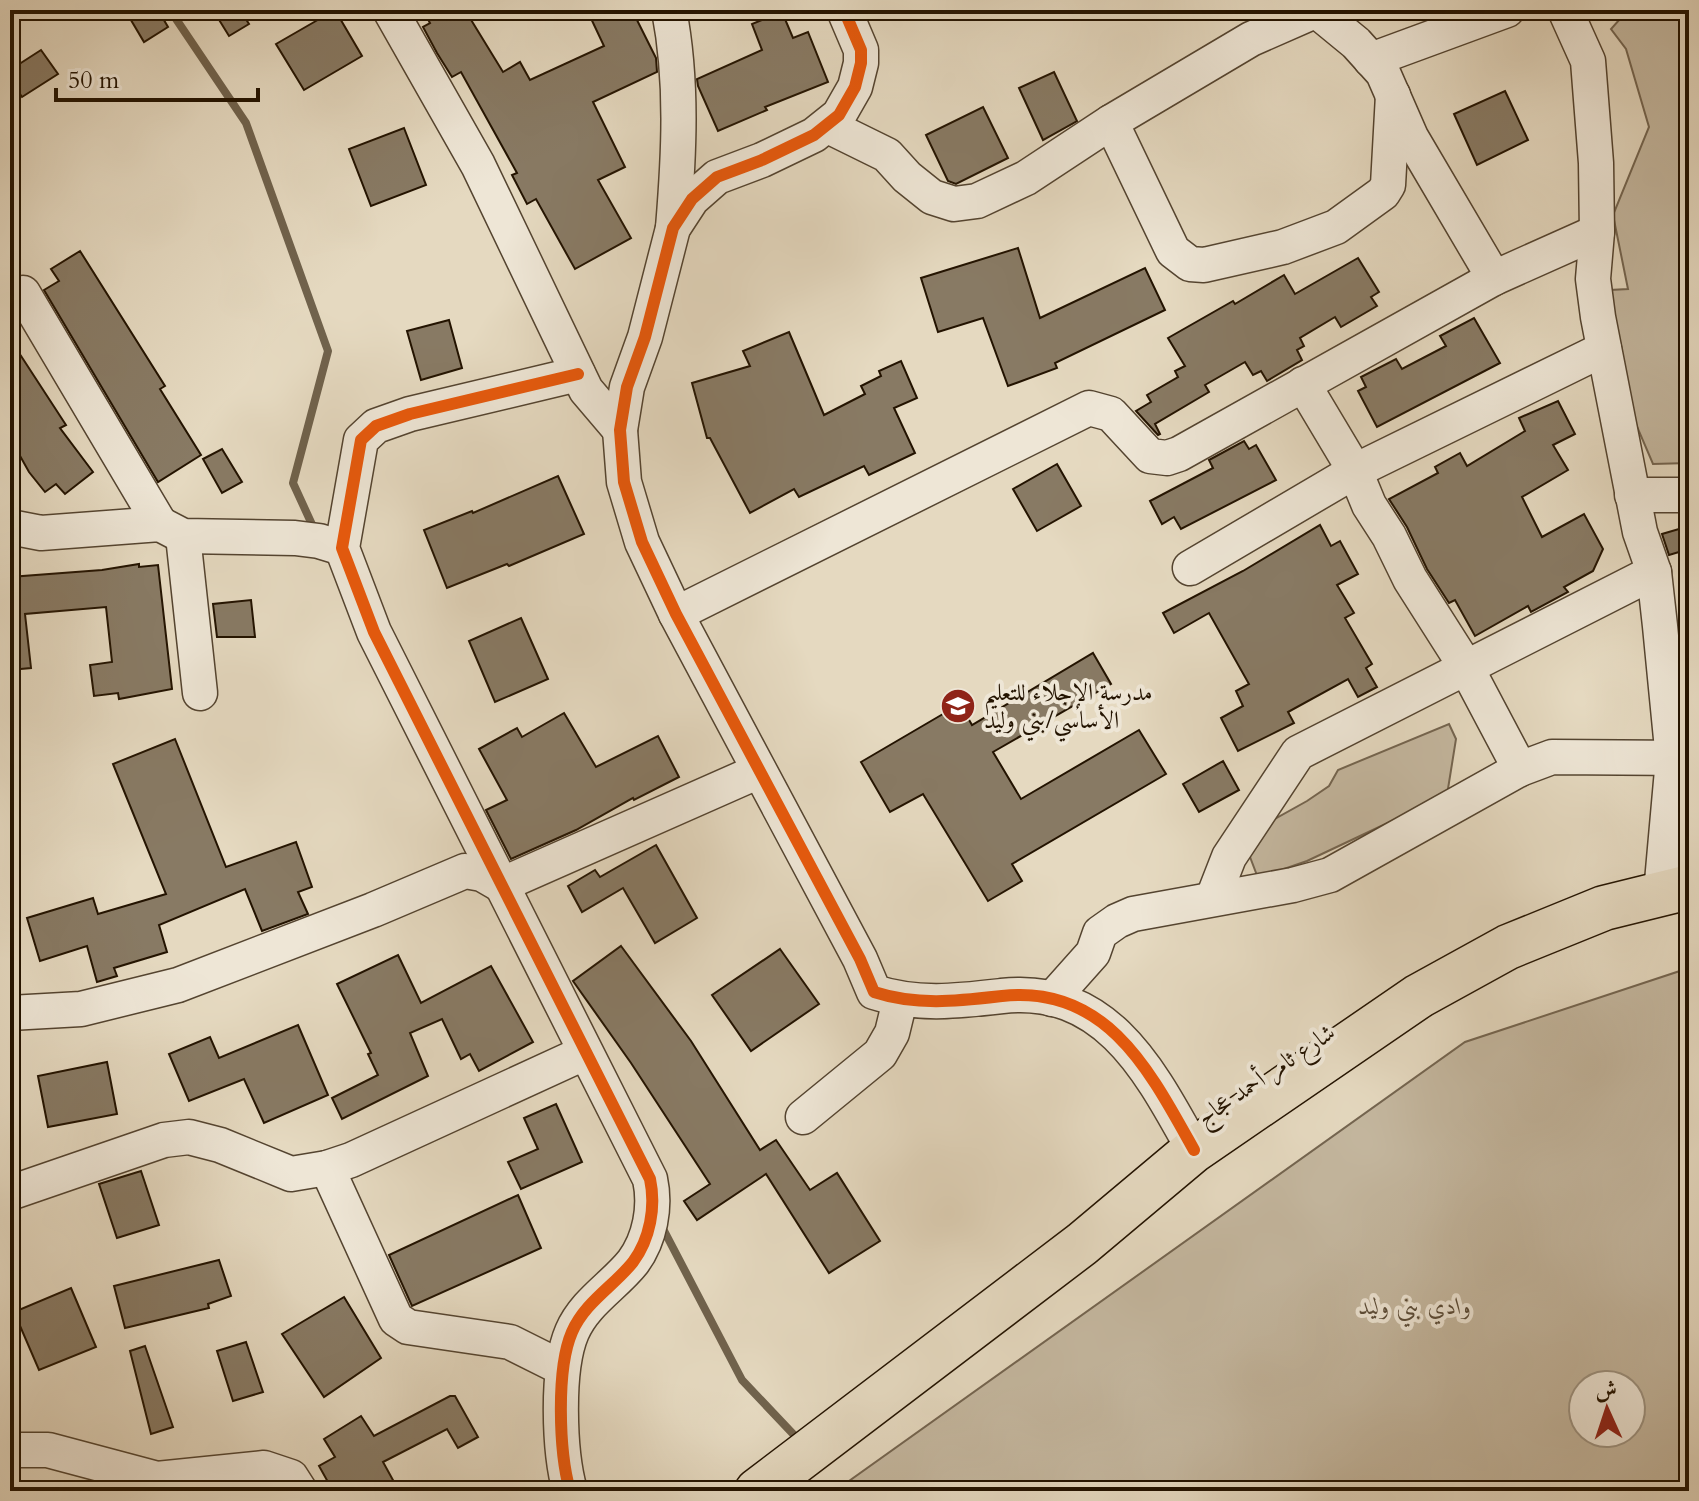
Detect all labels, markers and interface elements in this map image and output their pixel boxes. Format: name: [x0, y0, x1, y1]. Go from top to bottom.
scale bar: [56, 52, 258, 102]
text: 50 m: [68, 64, 120, 97]
place label: مدرسة الإجلاء للتعليم الأساسي/بني وليد: [984, 676, 1153, 742]
school or university icon: مدرسة الإجلاء للتعليم الأساسي/بني وليد: [939, 687, 977, 725]
street label: شارع ثامر أحمد عجاج: [1190, 1015, 1344, 1137]
park label: وادي بني وليد: [1359, 1290, 1471, 1328]
north arrow: [1567, 1369, 1647, 1449]
text: ش: [1594, 1374, 1618, 1406]

